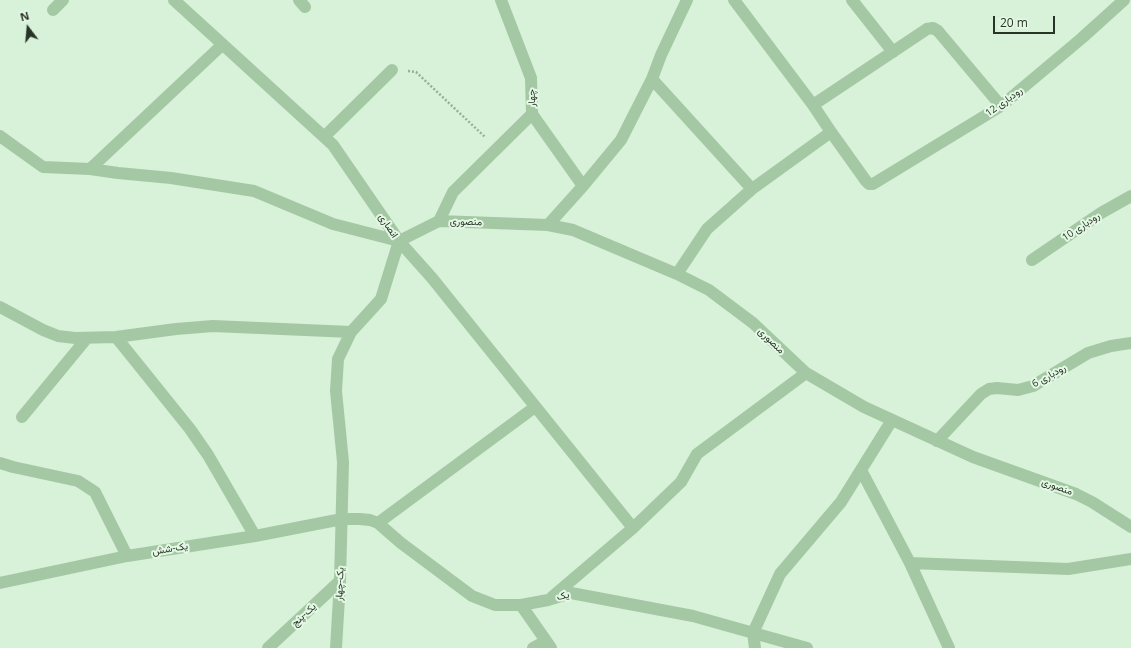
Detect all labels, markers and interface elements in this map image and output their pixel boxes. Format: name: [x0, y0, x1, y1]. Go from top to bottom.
north arrow: [8, 8, 48, 48]
text: N: [18, 8, 31, 24]
scale bar: [995, 8, 1057, 34]
text: 20 m: [1000, 14, 1028, 31]
street label: رودباری 12: [983, 85, 1025, 119]
street label: چهار: [526, 89, 538, 107]
street label: رودباری 10: [1060, 210, 1102, 244]
street label: انصاری: [376, 212, 400, 240]
street label: منصوری: [450, 215, 482, 229]
street label: منصوری: [755, 325, 787, 357]
street label: رودباری 6: [1030, 362, 1068, 390]
street label: منصوری: [1040, 476, 1074, 498]
street label: یک-شش: [151, 540, 189, 558]
street label: یک-چهار: [333, 567, 347, 601]
street label: یک: [556, 589, 570, 603]
street label: یک-پنج: [289, 601, 319, 629]

